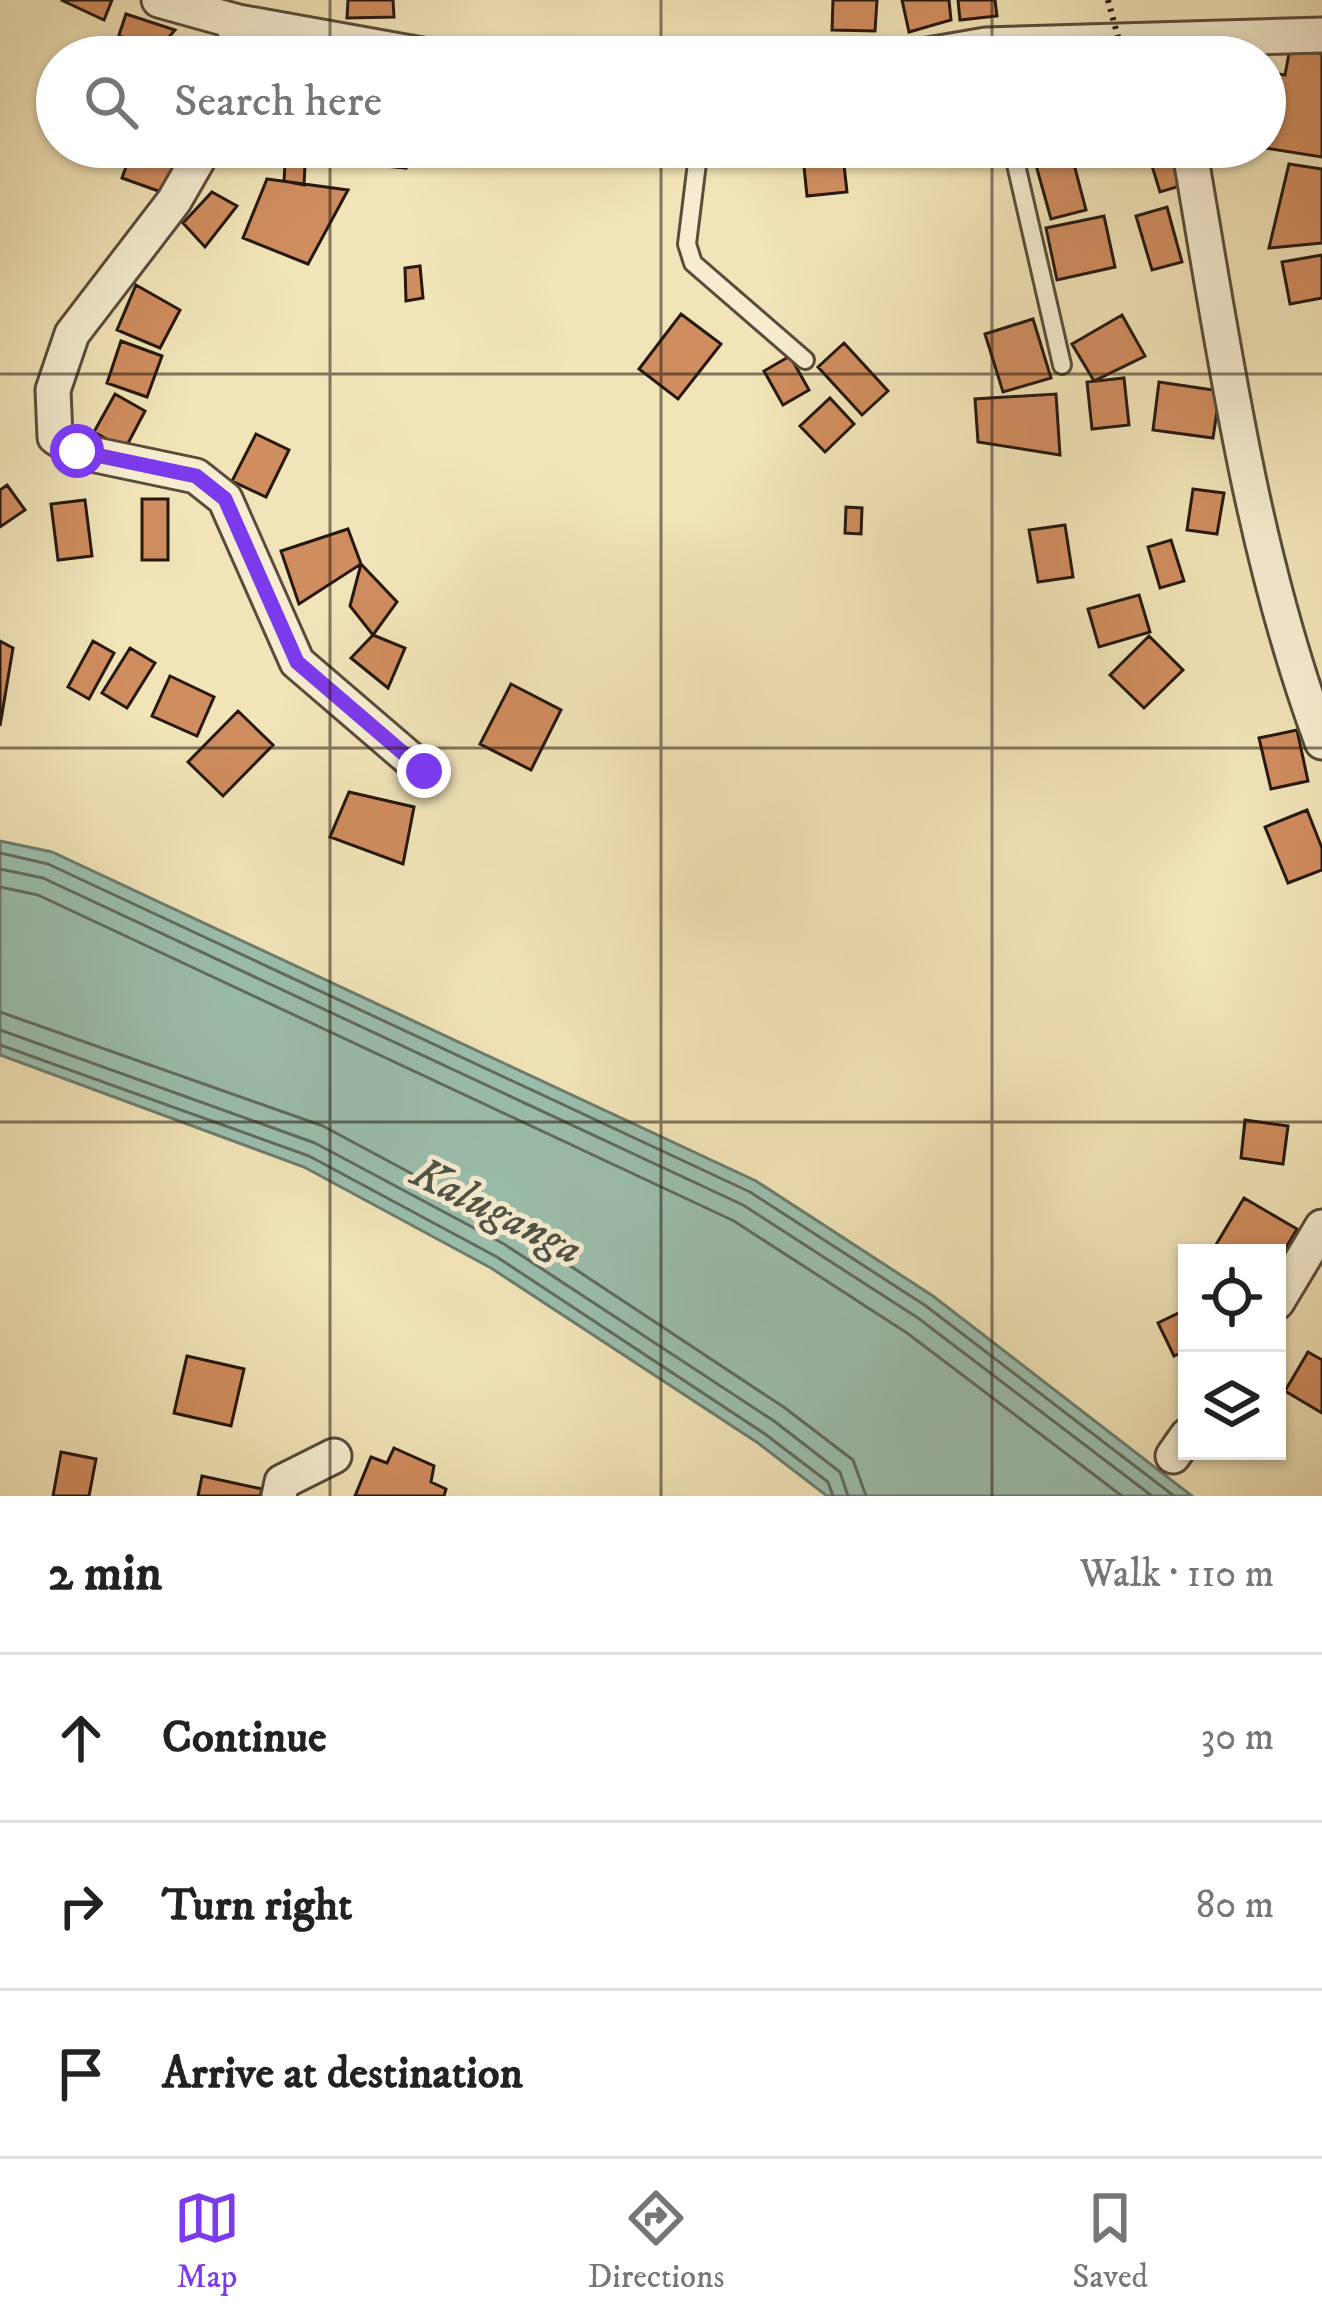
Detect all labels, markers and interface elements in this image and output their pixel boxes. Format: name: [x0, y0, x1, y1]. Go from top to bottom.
search box: [36, 36, 1286, 168]
icon: search: [78, 69, 144, 135]
text: Search here: [174, 74, 382, 130]
route start: [50, 424, 104, 478]
route end: [397, 744, 451, 798]
water label: Kaluganga: [400, 1144, 591, 1278]
map controls: [1178, 1244, 1286, 1460]
button: locate: [1178, 1244, 1286, 1352]
button: layers: [1178, 1352, 1286, 1460]
text: 2 min: [48, 1542, 162, 1606]
text: Walk · 110 m: [1080, 1550, 1274, 1599]
icon: ahead: [48, 1705, 114, 1771]
text: Continue: [162, 1710, 327, 1766]
text: 30 m: [1201, 1713, 1274, 1762]
icon: right: [48, 1873, 114, 1939]
text: Turn right: [162, 1878, 352, 1934]
text: 80 m: [1196, 1881, 1274, 1930]
icon: arrive: [48, 2041, 114, 2107]
text: Arrive at destination: [162, 2046, 523, 2102]
tab: Map: [174, 2185, 240, 2298]
tab: Directions: [588, 2185, 724, 2298]
tab: Saved: [1072, 2185, 1148, 2298]

